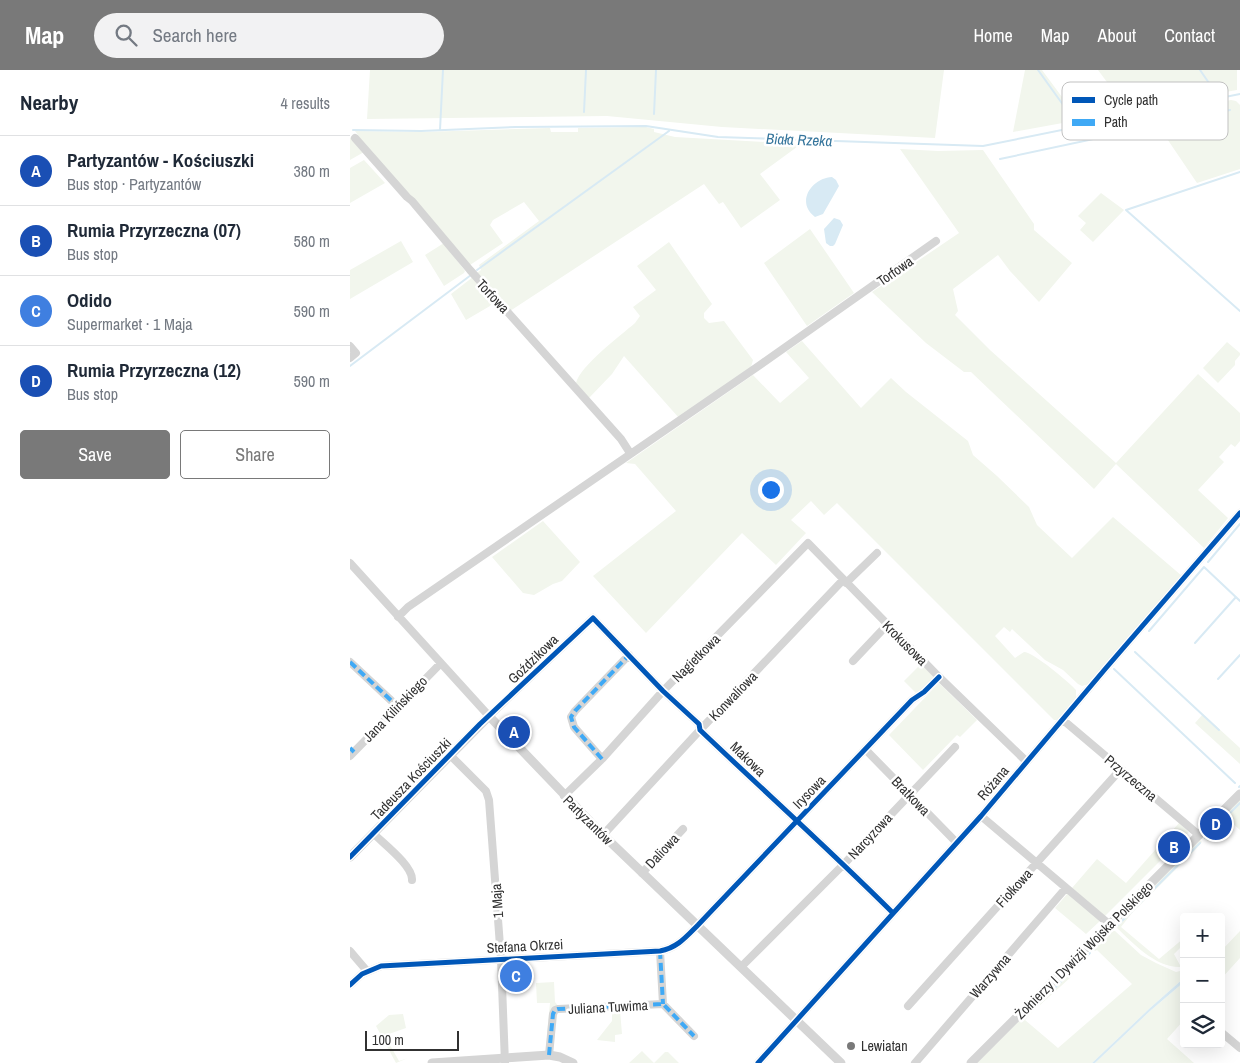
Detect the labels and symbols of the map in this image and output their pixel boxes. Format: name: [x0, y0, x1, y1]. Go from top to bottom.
legend: [1062, 82, 1228, 140]
text: Cycle path: [1104, 91, 1158, 109]
text: Path: [1104, 113, 1128, 131]
water label: Biała Rzeka: [766, 128, 833, 151]
street label: Torfowa: [873, 252, 917, 290]
street label: Torfowa: [473, 275, 514, 317]
your location: [758, 477, 784, 503]
street label: Krokusowa: [879, 617, 932, 670]
street label: Goździkowa: [504, 630, 562, 687]
street label: Nagietkowa: [668, 630, 724, 686]
street label: Konwaliowa: [705, 667, 761, 725]
street label: Jana Kilińskiego: [359, 672, 431, 746]
pin: A: [498, 713, 530, 751]
street label: Tadeusza Kościuszki: [367, 734, 455, 824]
street label: Makowa: [726, 738, 770, 781]
street label: Przyrzeczna: [1101, 751, 1161, 806]
street label: Różana: [973, 762, 1013, 804]
street label: Irysowa: [789, 771, 830, 812]
street label: Bratkowa: [888, 773, 935, 820]
street label: Partyzantów: [559, 791, 617, 849]
pin: D: [1200, 805, 1232, 843]
street label: Narcyzowa: [844, 809, 896, 863]
pin: B: [1158, 828, 1190, 866]
street label: Daliowa: [641, 829, 683, 872]
street label: Fiołkowa: [992, 864, 1036, 911]
street label: Żołnierzy I Dywizji Wojska Polskiego: [1011, 877, 1157, 1023]
street label: 1 Maja: [487, 883, 507, 919]
street label: Stefana Okrzei: [486, 935, 564, 957]
street label: Warzywna: [966, 950, 1015, 1002]
pin: C: [500, 957, 532, 995]
street label: Juliana Tuwima: [568, 996, 649, 1018]
scale bar: [365, 1028, 459, 1051]
place label: Lewiatan: [861, 1037, 908, 1055]
marker: Lewiatan: [845, 1040, 857, 1052]

